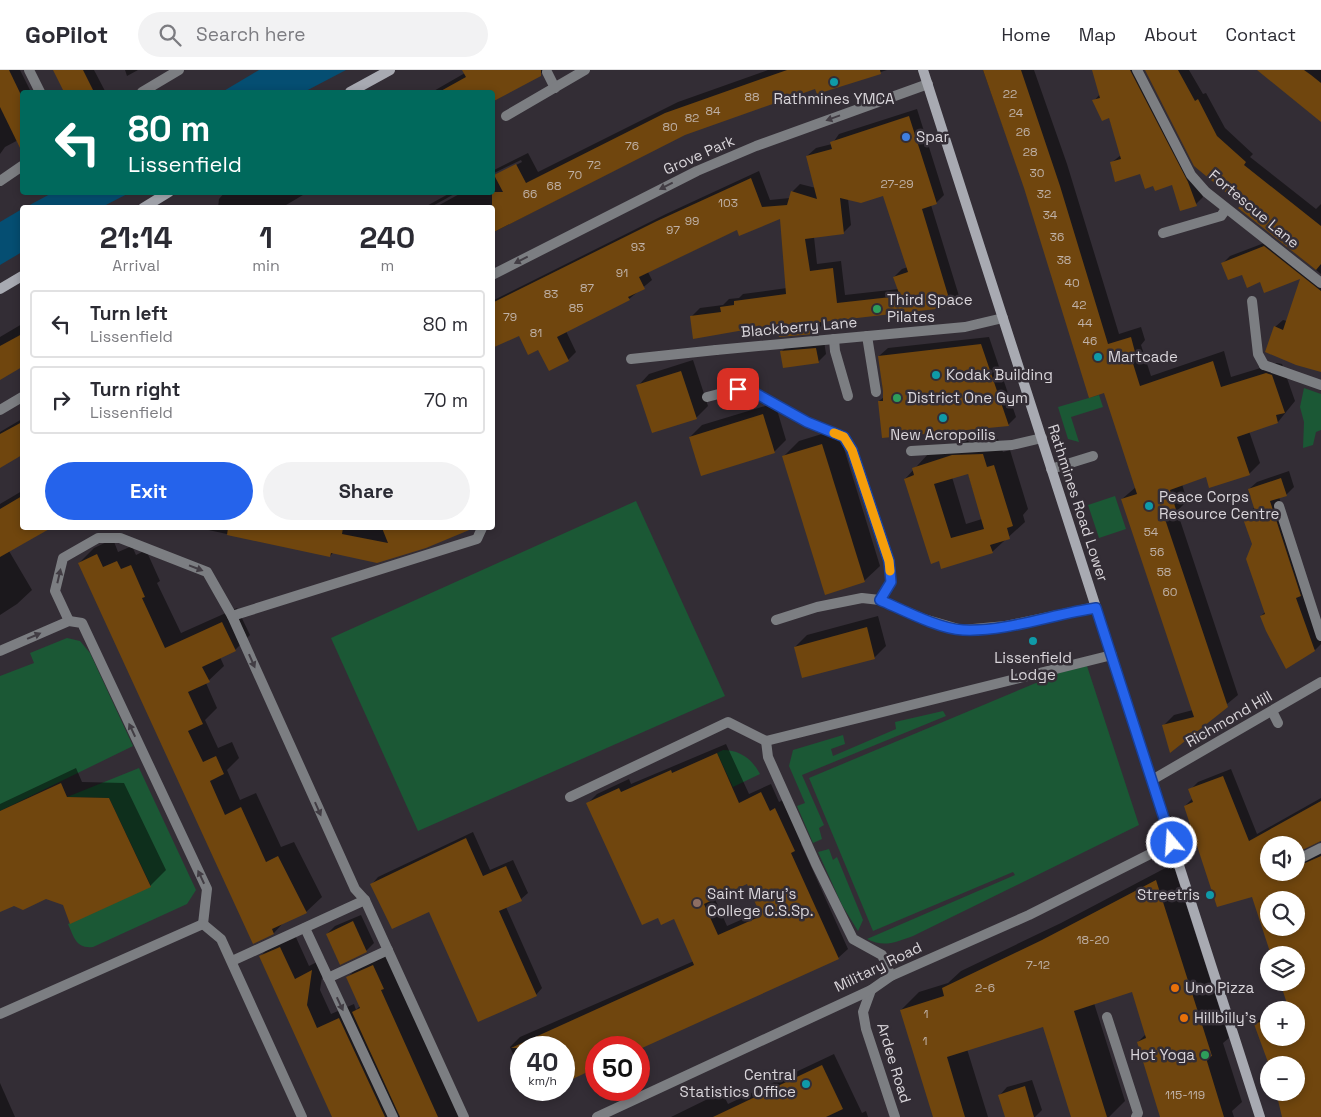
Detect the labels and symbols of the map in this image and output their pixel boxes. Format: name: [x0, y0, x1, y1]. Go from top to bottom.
marker: Rathmines YMCA: [828, 76, 840, 88]
house number: 22: [1003, 86, 1017, 102]
house number: 88: [745, 89, 759, 105]
place label: Rathmines YMCA: [773, 89, 895, 108]
house number: 84: [706, 103, 721, 119]
house number: 24: [1009, 105, 1024, 121]
house number: 82: [685, 110, 699, 126]
one-way arrow: [825, 115, 840, 122]
house number: 80: [662, 119, 678, 135]
house number: 26: [1016, 124, 1030, 140]
place label: Spar: [916, 127, 949, 146]
street label: Grove Park: [660, 130, 737, 179]
marker: Spar: [900, 131, 912, 143]
house number: 76: [625, 138, 639, 154]
house number: 28: [1023, 144, 1037, 160]
house number: 72: [587, 157, 601, 173]
house number: 30: [1030, 165, 1044, 181]
street label: Fortescue Lane: [1205, 165, 1303, 252]
house number: 70: [568, 167, 582, 183]
house number: 27-29: [880, 176, 914, 192]
house number: 68: [547, 178, 561, 194]
one-way arrow: [659, 182, 673, 190]
house number: 66: [523, 186, 537, 202]
house number: 32: [1037, 186, 1051, 202]
house number: 103: [718, 195, 738, 211]
house number: 34: [1043, 207, 1058, 223]
house number: 99: [685, 213, 699, 229]
house number: 97: [666, 222, 680, 238]
house number: 36: [1050, 229, 1064, 245]
house number: 93: [631, 239, 645, 255]
house number: 38: [1057, 252, 1071, 268]
one-way arrow: [514, 256, 528, 264]
house number: 91: [616, 265, 628, 281]
house number: 40: [1064, 275, 1080, 291]
house number: 87: [580, 280, 594, 296]
house number: 83: [544, 286, 558, 302]
place label: Third Space Pilates: [887, 290, 973, 326]
house number: 42: [1072, 297, 1086, 313]
house number: 85: [569, 300, 583, 316]
marker: Third Space Pilates: [871, 303, 883, 315]
house number: 79: [503, 309, 517, 325]
street label: Blackberry Lane: [740, 312, 858, 341]
house number: 44: [1077, 315, 1093, 331]
house number: 81: [530, 325, 542, 341]
house number: 46: [1083, 333, 1097, 349]
place label: Martcade: [1108, 347, 1178, 366]
marker: Martcade: [1092, 351, 1104, 363]
place label: Kodak Building: [946, 365, 1053, 384]
pin: [717, 368, 759, 410]
marker: Kodak Building: [930, 369, 942, 381]
place label: District One Gym: [907, 388, 1028, 407]
marker: District One Gym: [891, 392, 903, 404]
marker: New Acropoilis: [937, 412, 949, 424]
street label: Rathmines Road Lower: [1044, 422, 1113, 584]
place label: New Acropoilis: [890, 425, 996, 444]
place label: Peace Corps Resource Centre: [1159, 487, 1280, 523]
marker: Peace Corps Resource Centre: [1143, 500, 1155, 512]
house number: 54: [1144, 524, 1159, 540]
house number: 56: [1150, 544, 1164, 560]
one-way arrow: [189, 564, 203, 572]
house number: 58: [1157, 564, 1171, 580]
one-way arrow: [55, 568, 63, 583]
house number: 60: [1162, 584, 1178, 600]
one-way arrow: [27, 632, 41, 640]
marker: Lissenfield Lodge: [1027, 635, 1039, 647]
place label: Lissenfield Lodge: [994, 648, 1072, 684]
one-way arrow: [248, 654, 256, 668]
street label: Richmond Hill: [1182, 686, 1276, 751]
one-way arrow: [128, 723, 136, 737]
one-way arrow: [315, 802, 323, 816]
position arrow: [1145, 816, 1197, 868]
one-way arrow: [197, 870, 205, 884]
place label: Saint Mary's College C.S.Sp.: [707, 884, 813, 920]
place label: Streetris: [1137, 885, 1200, 904]
marker: Streetris: [1204, 889, 1216, 901]
marker: Saint Mary's College C.S.Sp.: [691, 897, 703, 909]
house number: 18-20: [1077, 932, 1109, 948]
street label: Military Road: [831, 937, 925, 996]
house number: 7-12: [1026, 957, 1050, 973]
place label: Uno Pizza: [1185, 978, 1255, 997]
house number: 2-6: [975, 980, 995, 996]
marker: Uno Pizza: [1169, 982, 1181, 994]
one-way arrow: [337, 997, 345, 1011]
house number: 1: [923, 1006, 929, 1022]
place label: Hillbilly's: [1194, 1008, 1256, 1027]
marker: Hillbilly's: [1178, 1012, 1190, 1024]
street label: Ardee Road: [873, 1020, 916, 1105]
house number: 1: [922, 1033, 928, 1049]
speed limit sign: 50: [585, 1036, 650, 1101]
place label: Hot Yoga: [1130, 1045, 1195, 1064]
marker: Hot Yoga: [1199, 1049, 1211, 1061]
place label: Central Statistics Office: [680, 1065, 796, 1101]
marker: Central Statistics Office: [800, 1078, 812, 1090]
house number: 115-119: [1165, 1087, 1205, 1103]

